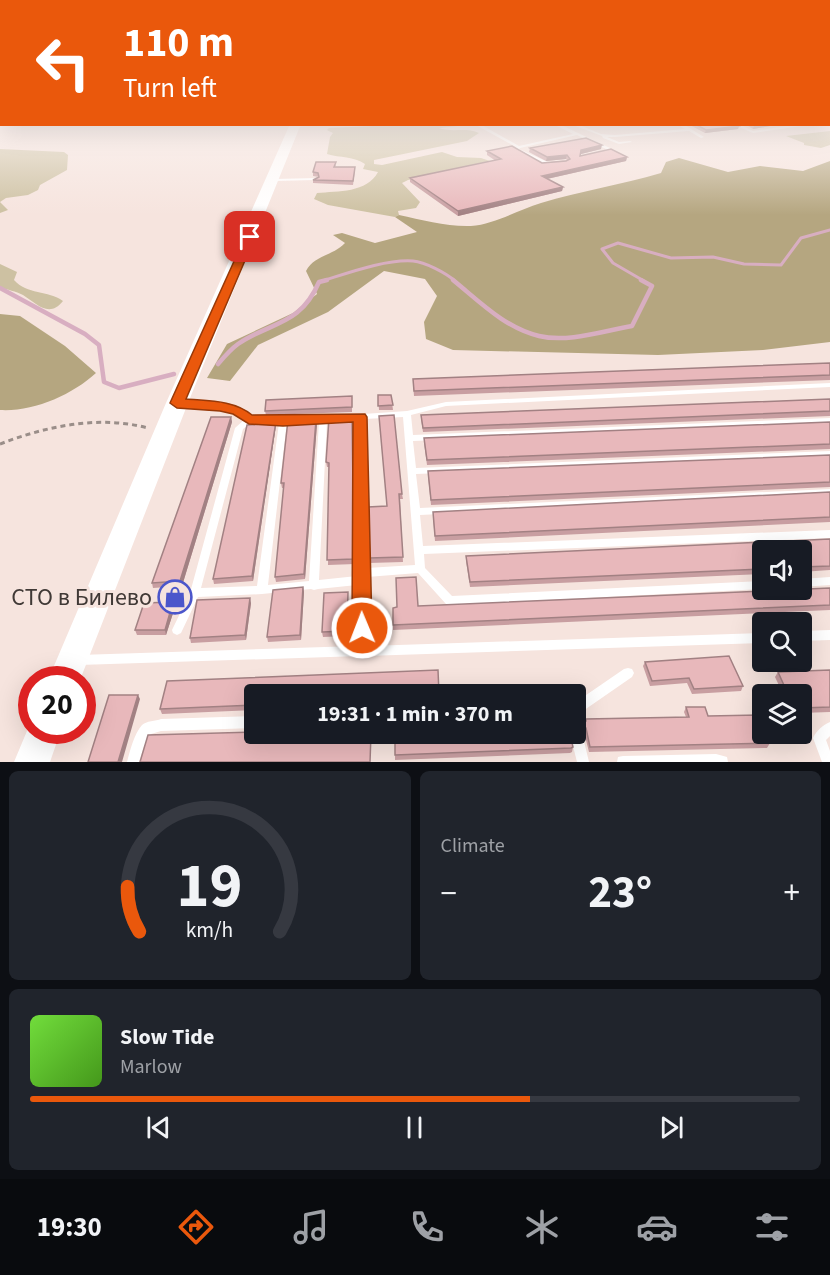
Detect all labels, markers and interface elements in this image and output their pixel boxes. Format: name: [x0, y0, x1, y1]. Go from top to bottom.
text: 110 m: [123, 13, 234, 73]
icon: left: [24, 24, 102, 102]
text: Turn left: [123, 69, 217, 108]
pin: [224, 211, 275, 262]
icon: arrive: [233, 220, 266, 253]
map controls: [752, 540, 812, 744]
button: sound: [752, 540, 812, 600]
shop icon: СТО в Билево: [157, 579, 193, 615]
place label: СТО в Билево: [11, 580, 152, 615]
position arrow: [330, 596, 394, 660]
button: search: [752, 612, 812, 672]
speed limit sign: 20: [18, 666, 96, 744]
button: layers: [752, 684, 812, 744]
text: 19:31 · 1 min · 370 m: [317, 698, 513, 730]
text: Climate: [441, 832, 505, 860]
text: 19: [177, 842, 243, 931]
text: 23°: [588, 861, 652, 925]
text: −: [441, 870, 457, 917]
text: +: [784, 870, 800, 917]
text: km/h: [186, 916, 234, 947]
text: Slow Tide: [120, 1021, 214, 1053]
text: Marlow: [120, 1053, 182, 1081]
icon: previous: [142, 1111, 175, 1144]
icon: pause: [398, 1111, 431, 1144]
icon: next: [655, 1111, 688, 1144]
icon: directions: [175, 1206, 217, 1248]
icon: music: [290, 1206, 332, 1248]
icon: phone: [406, 1206, 448, 1248]
icon: climate: [521, 1206, 563, 1248]
icon: car: [636, 1206, 678, 1248]
icon: filters: [751, 1206, 793, 1248]
text: 19:30: [37, 1208, 102, 1247]

